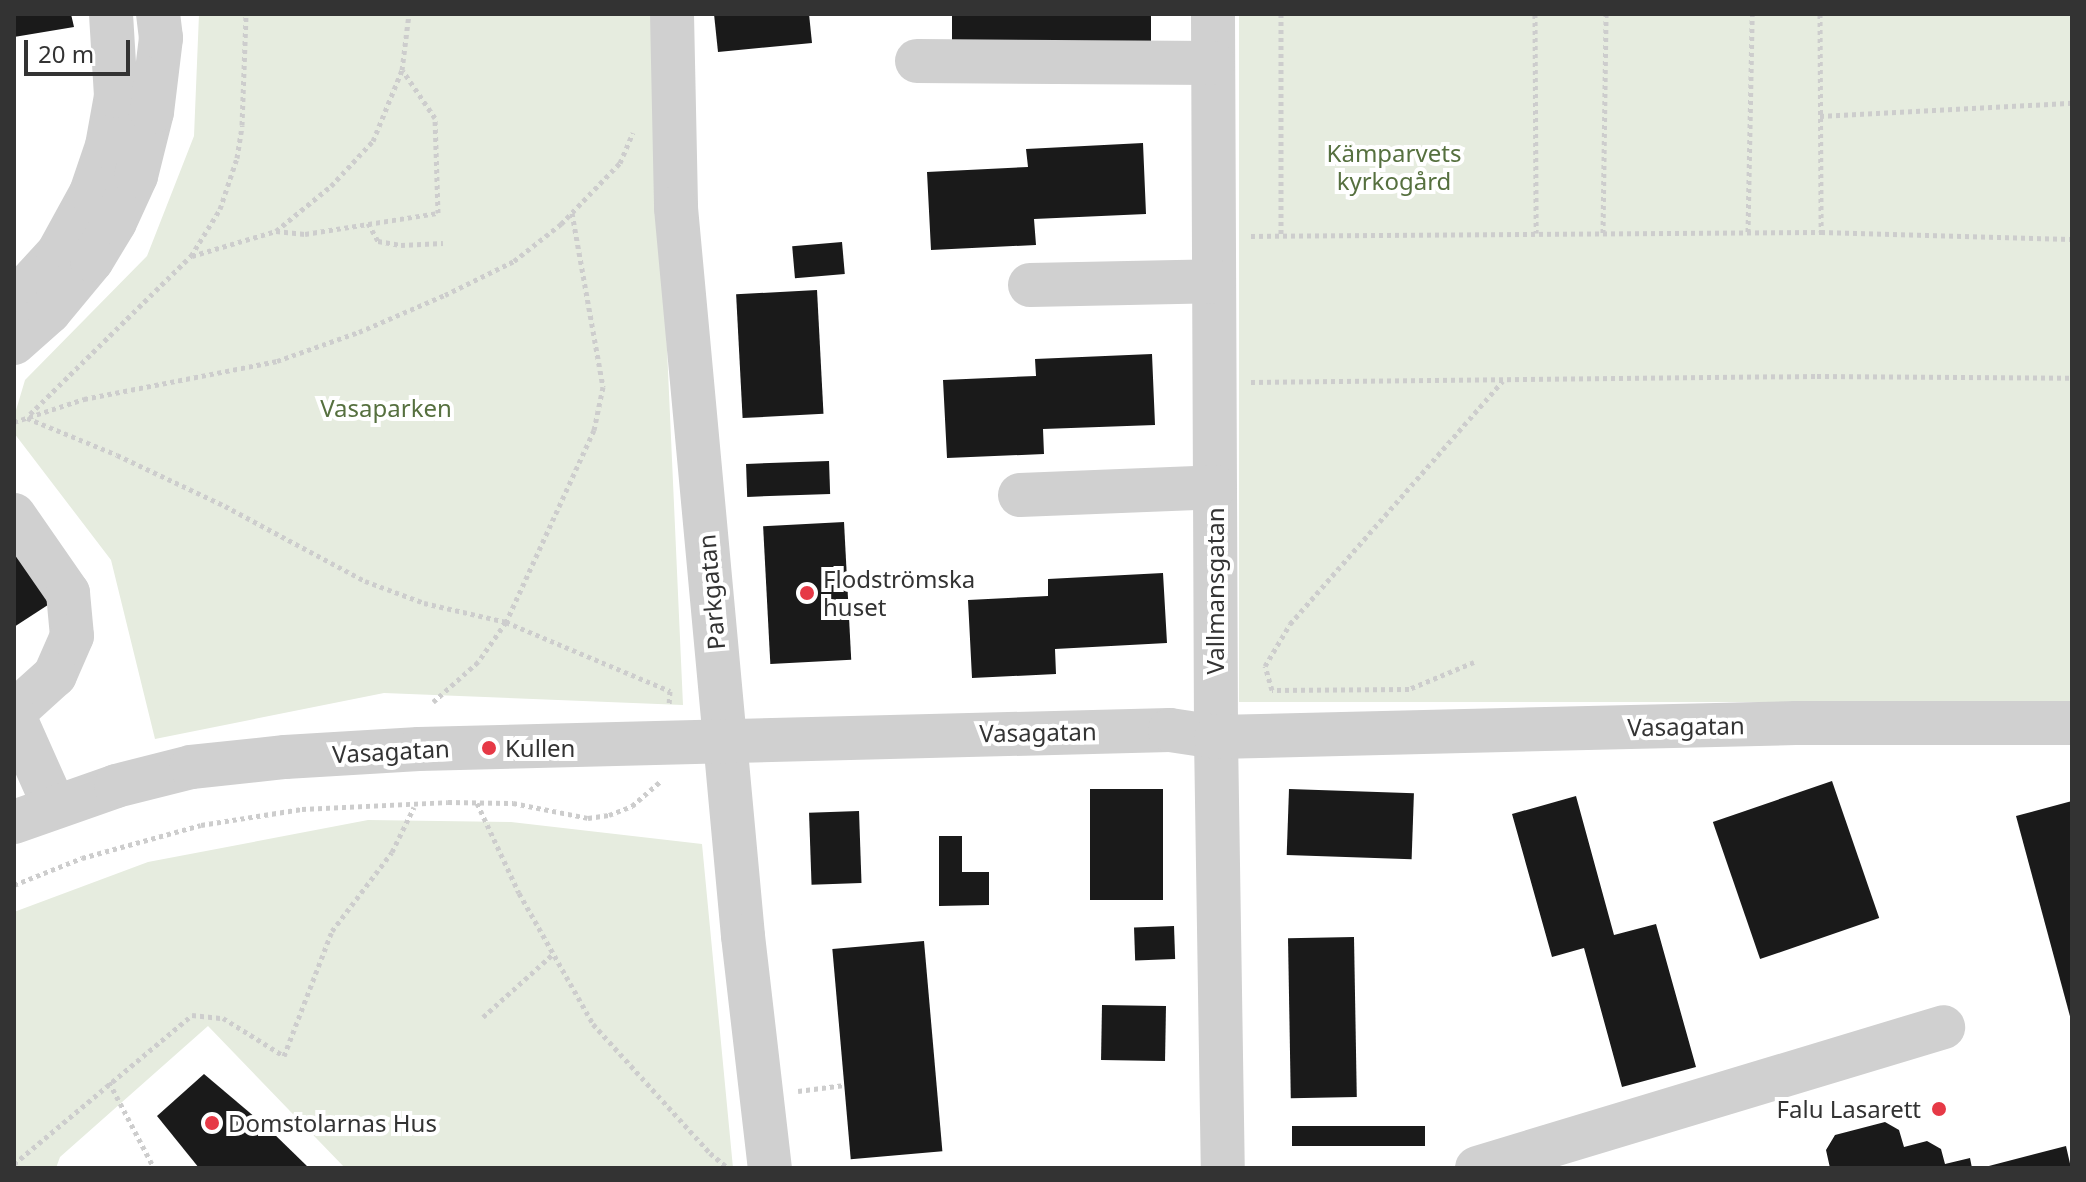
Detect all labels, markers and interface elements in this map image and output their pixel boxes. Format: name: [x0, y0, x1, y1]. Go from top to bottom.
scale bar: [28, 24, 134, 74]
text: 20 m: [38, 37, 94, 70]
park label: Kämparvets kyrkogård: [1327, 139, 1461, 195]
park label: Vasaparken: [320, 394, 452, 422]
street label: Vallmansgatan: [1201, 507, 1229, 675]
street label: Parkgatan: [692, 533, 730, 651]
place label: Flodströmska huset: [823, 565, 975, 621]
marker: Flodströmska huset: [798, 584, 816, 602]
street label: Vasagatan: [1627, 711, 1745, 741]
street label: Vasagatan: [979, 717, 1097, 747]
street label: Vasagatan: [332, 734, 450, 768]
place label: Kullen: [505, 734, 575, 762]
marker: Kullen: [480, 739, 498, 757]
place label: Falu Lasarett: [1777, 1095, 1921, 1123]
marker: Falu Lasarett: [1928, 1098, 1950, 1120]
place label: Domstolarnas Hus: [228, 1109, 437, 1137]
marker: Domstolarnas Hus: [203, 1114, 221, 1132]

